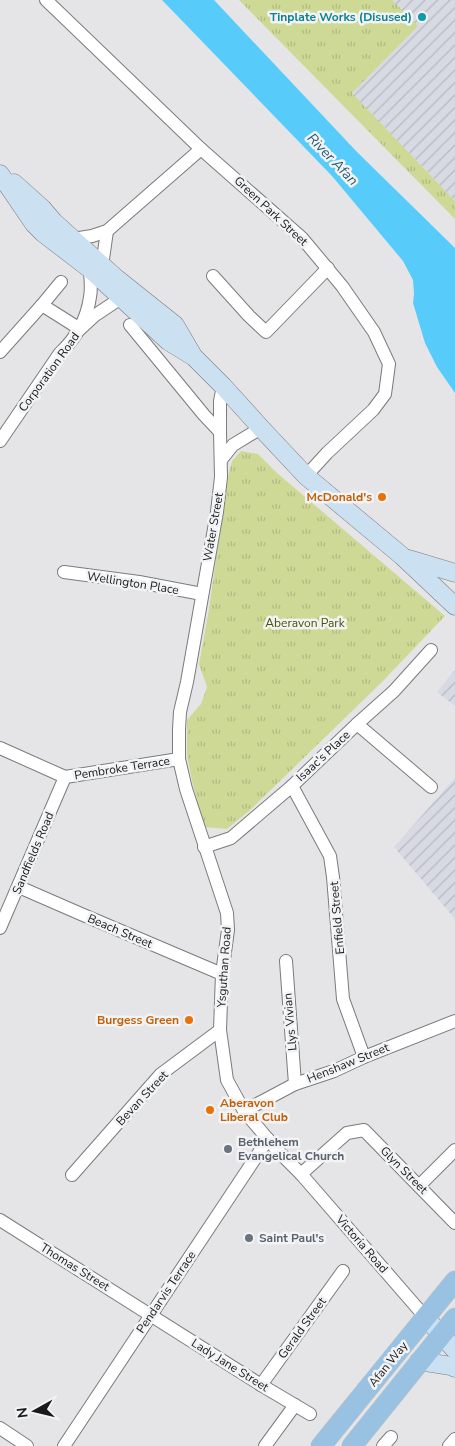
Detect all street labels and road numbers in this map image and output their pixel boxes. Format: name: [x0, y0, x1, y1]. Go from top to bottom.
street label: Green Park Street: [231, 173, 312, 250]
street label: Corporation Road: [15, 329, 83, 415]
street label: Water Street: [199, 491, 227, 563]
street label: Wellington Place: [86, 568, 180, 598]
street label: Isaac's Place: [293, 727, 353, 785]
street label: Pembroke Terrace: [73, 753, 171, 783]
street label: Sandfields Road: [8, 809, 58, 897]
street label: Enfield Street: [326, 880, 348, 955]
street label: Beach Street: [85, 910, 156, 952]
street label: Ysguthan Road: [213, 926, 235, 1009]
street label: Llys Vivian: [280, 992, 300, 1052]
street label: Henshaw Street: [305, 1039, 392, 1087]
street label: Bevan Street: [112, 1067, 172, 1129]
street label: Glyn Street: [377, 1143, 432, 1198]
street label: Victoria Road: [332, 1211, 392, 1276]
street label: Thomas Street: [37, 1239, 113, 1295]
street label: Pendarvis Terrace: [133, 1248, 199, 1336]
street label: Gerald Street: [274, 1294, 330, 1362]
street label: Lady Jane Street: [188, 1335, 272, 1396]
street label: Afan Way: [365, 1337, 412, 1390]

